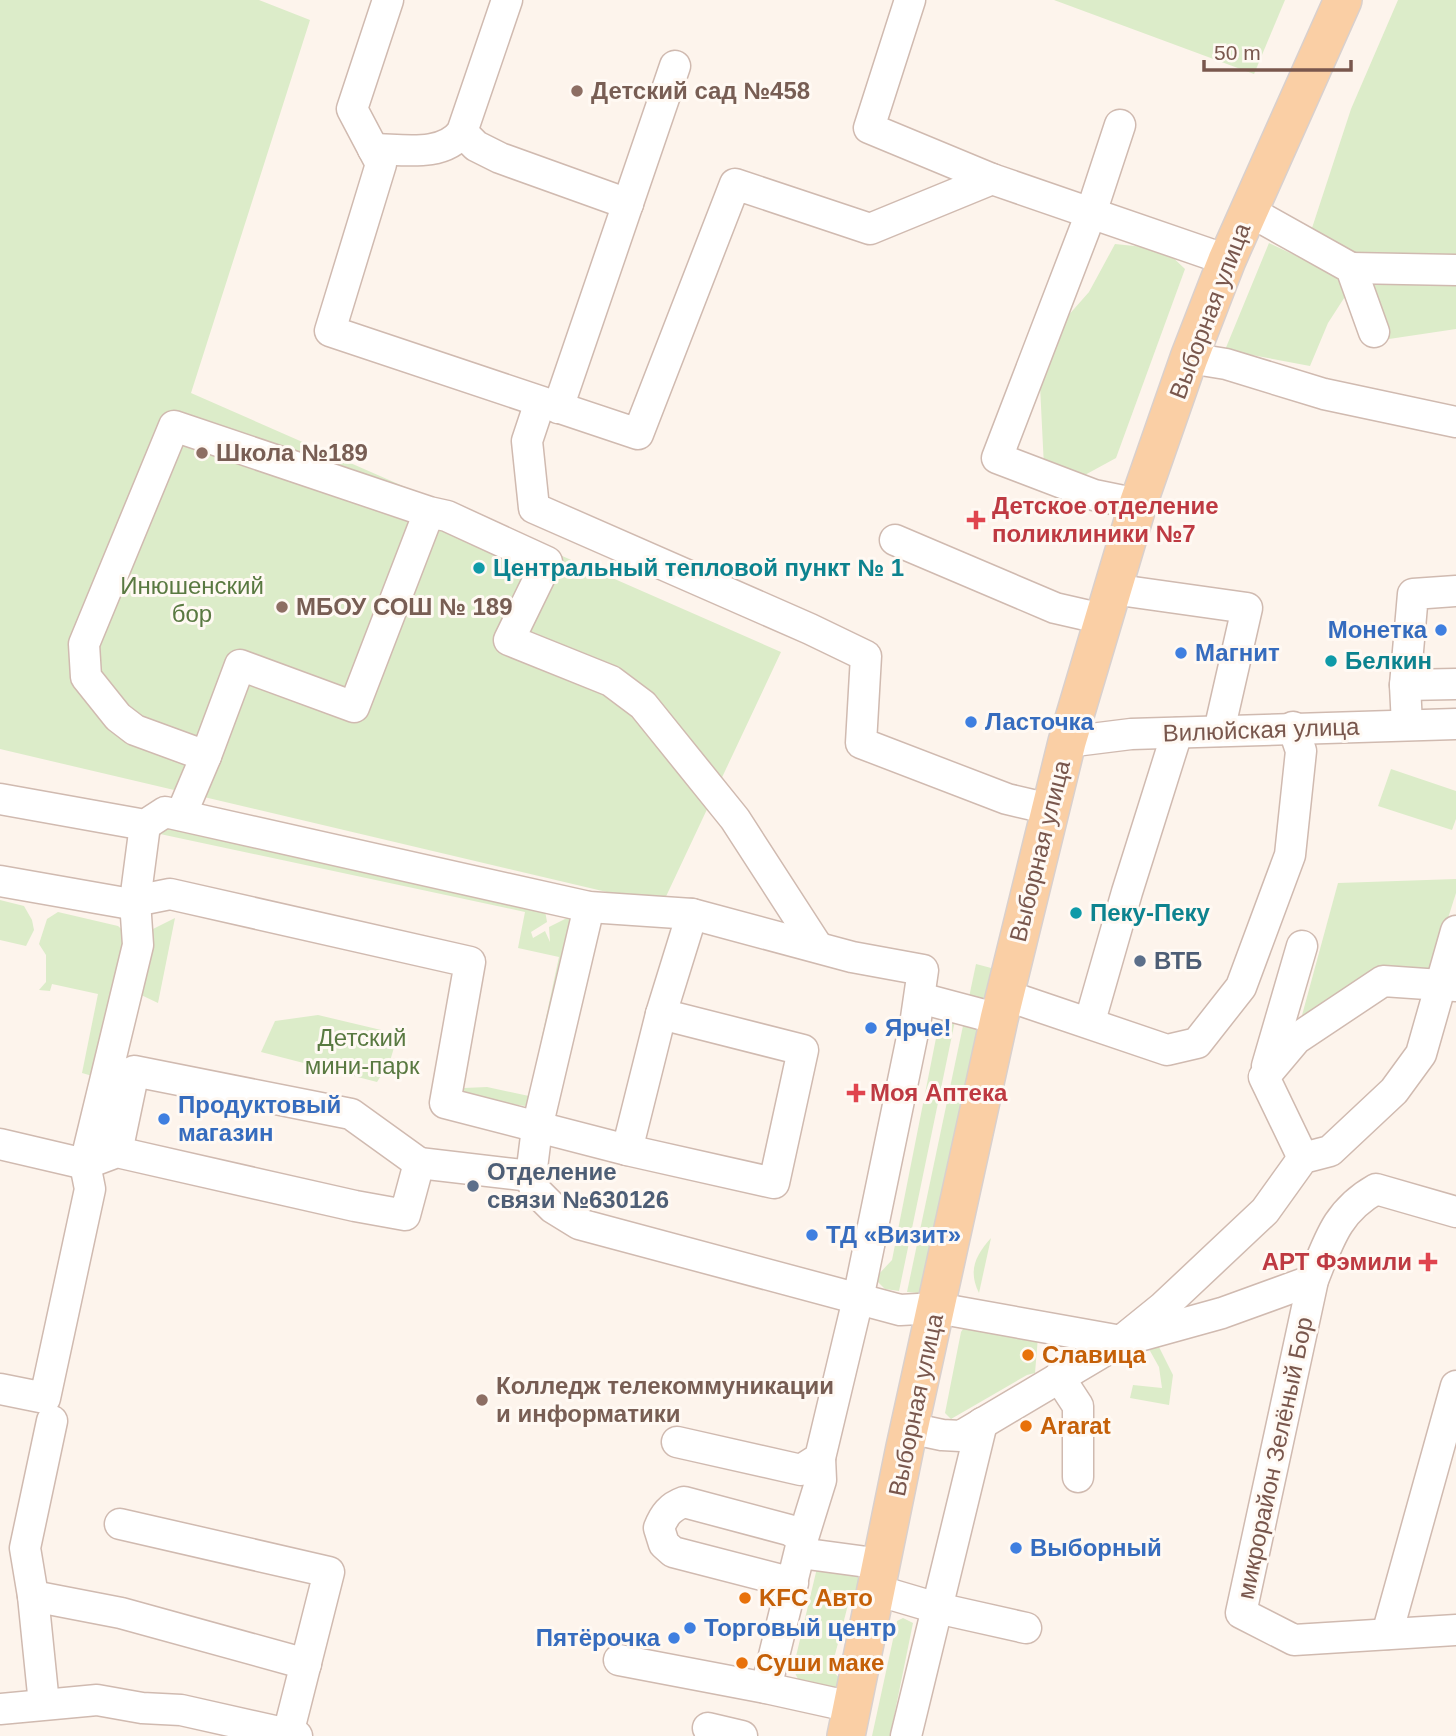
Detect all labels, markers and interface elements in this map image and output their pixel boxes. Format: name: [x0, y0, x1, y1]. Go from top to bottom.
scale bar: [1204, 28, 1351, 72]
text: 50 m: [1214, 41, 1261, 64]
place label: Детский сад №458: [591, 77, 810, 104]
marker: Детский сад №458: [569, 83, 585, 99]
street label: Выборная улица: [1164, 219, 1256, 402]
place label: Школа №189: [216, 439, 368, 466]
marker: Школа №189: [194, 445, 210, 461]
place label: Детское отделение поликлиники №7: [992, 492, 1219, 547]
marker: Детское отделение поликлиники №7: [966, 510, 986, 530]
place label: Центральный тепловой пункт № 1: [493, 554, 904, 581]
marker: Центральный тепловой пункт № 1: [471, 560, 487, 576]
park label: Инюшенский бор: [120, 572, 264, 627]
place label: МБОУ СОШ № 189: [296, 593, 513, 620]
marker: МБОУ СОШ № 189: [274, 599, 290, 615]
place label: Монетка: [1328, 616, 1428, 643]
marker: Монетка: [1433, 622, 1449, 638]
place label: Магнит: [1195, 639, 1280, 666]
marker: Магнит: [1173, 645, 1189, 661]
place label: Белкин: [1345, 647, 1432, 674]
marker: Белкин: [1323, 653, 1339, 669]
place label: Ласточка: [985, 708, 1095, 735]
street label: Вилюйская улица: [1162, 713, 1360, 746]
marker: Ласточка: [963, 714, 979, 730]
street label: Выборная улица: [1004, 757, 1075, 944]
place label: Пеку-Пеку: [1090, 899, 1211, 926]
marker: Пеку-Пеку: [1068, 905, 1084, 921]
place label: ВТБ: [1154, 947, 1202, 974]
marker: ВТБ: [1132, 953, 1148, 969]
place label: Ярче!: [885, 1014, 952, 1041]
marker: Ярче!: [863, 1020, 879, 1036]
park label: Детский мини-парк: [305, 1024, 420, 1079]
place label: Моя Аптека: [870, 1079, 1008, 1106]
marker: Моя Аптека: [848, 1085, 864, 1101]
place label: Продуктовый магазин: [178, 1091, 341, 1146]
marker: Продуктовый магазин: [156, 1111, 172, 1127]
place label: Отделение связи №630126: [487, 1158, 669, 1213]
marker: Отделение связи №630126: [465, 1178, 481, 1194]
place label: ТД «Визит»: [826, 1221, 961, 1248]
marker: ТД «Визит»: [804, 1227, 820, 1243]
place label: АРТ Фэмили: [1262, 1248, 1412, 1275]
marker: АРТ Фэмили: [1418, 1252, 1438, 1272]
street label: Выборная улица: [883, 1311, 948, 1499]
street label: микрорайон Зелёный Бор: [1231, 1314, 1318, 1602]
place label: Славица: [1042, 1341, 1146, 1368]
marker: Славица: [1020, 1347, 1036, 1363]
place label: Колледж телекоммуникации и информатики: [496, 1372, 834, 1427]
marker: Колледж телекоммуникации и информатики: [474, 1392, 490, 1408]
place label: Ararat: [1040, 1412, 1111, 1439]
marker: Ararat: [1018, 1418, 1034, 1434]
place label: Выборный: [1030, 1534, 1162, 1561]
marker: Выборный: [1008, 1540, 1024, 1556]
place label: KFC Авто: [759, 1584, 873, 1611]
marker: KFC Авто: [737, 1590, 753, 1606]
place label: Торговый центр: [704, 1614, 897, 1641]
marker: Торговый центр: [682, 1620, 698, 1636]
place label: Пятёрочка: [536, 1624, 661, 1651]
marker: Пятёрочка: [666, 1630, 682, 1646]
place label: Суши маке: [756, 1649, 884, 1676]
marker: Суши маке: [734, 1655, 750, 1671]

